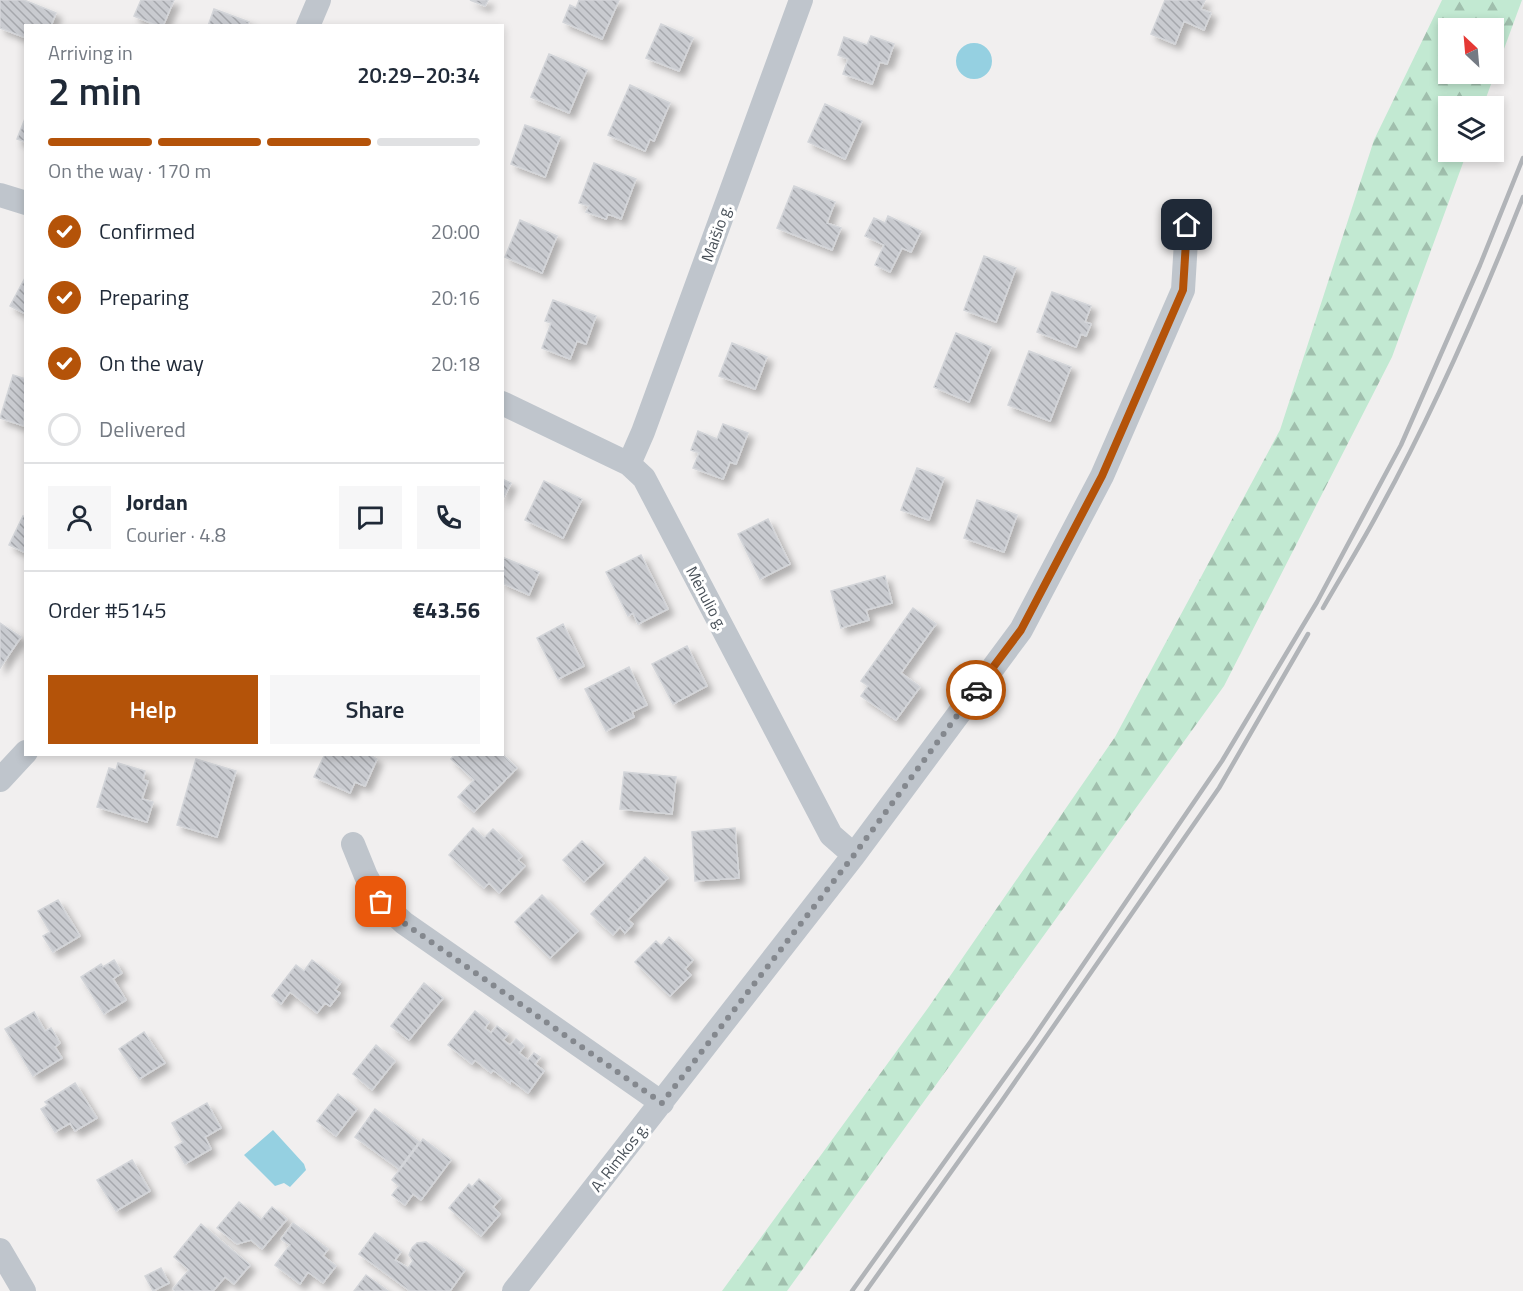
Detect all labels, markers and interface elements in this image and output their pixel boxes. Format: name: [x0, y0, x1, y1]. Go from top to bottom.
north arrow: [1438, 18, 1504, 84]
map controls: [1438, 18, 1504, 162]
text: Arriving in: [48, 37, 133, 68]
text: 20:29–20:34: [357, 58, 480, 92]
text: 2 min: [48, 61, 142, 120]
button: layers: [1438, 96, 1504, 162]
text: On the way · 170 m: [48, 155, 211, 186]
pin: [1161, 199, 1212, 250]
street label: Maišio g.: [695, 201, 737, 265]
icon: home: [1170, 208, 1203, 241]
text: Confirmed: [99, 214, 195, 248]
icon: check: [48, 215, 81, 248]
text: 20:00: [431, 216, 480, 247]
text: Preparing: [99, 280, 189, 314]
icon: check: [48, 281, 81, 314]
text: 20:16: [431, 282, 480, 313]
text: On the way: [99, 346, 204, 380]
icon: check: [48, 347, 81, 380]
text: 20:18: [431, 348, 480, 379]
text: Delivered: [99, 412, 186, 446]
text: Jordan: [126, 485, 188, 519]
button: person: [48, 486, 111, 549]
button: chat: [339, 486, 402, 549]
button: phone: [417, 486, 480, 549]
text: Courier · 4.8: [126, 519, 226, 550]
street label: Mėnulio g.: [680, 562, 734, 634]
text: Order #5145: [48, 593, 167, 627]
text: €43.56: [413, 593, 480, 627]
courier: [946, 660, 1006, 720]
icon: car: [960, 674, 993, 707]
button: Help: [48, 675, 258, 744]
button: Share: [270, 675, 480, 744]
pin: [355, 876, 406, 927]
icon: bag: [364, 885, 397, 918]
street label: A. Rimkos g.: [584, 1117, 654, 1197]

